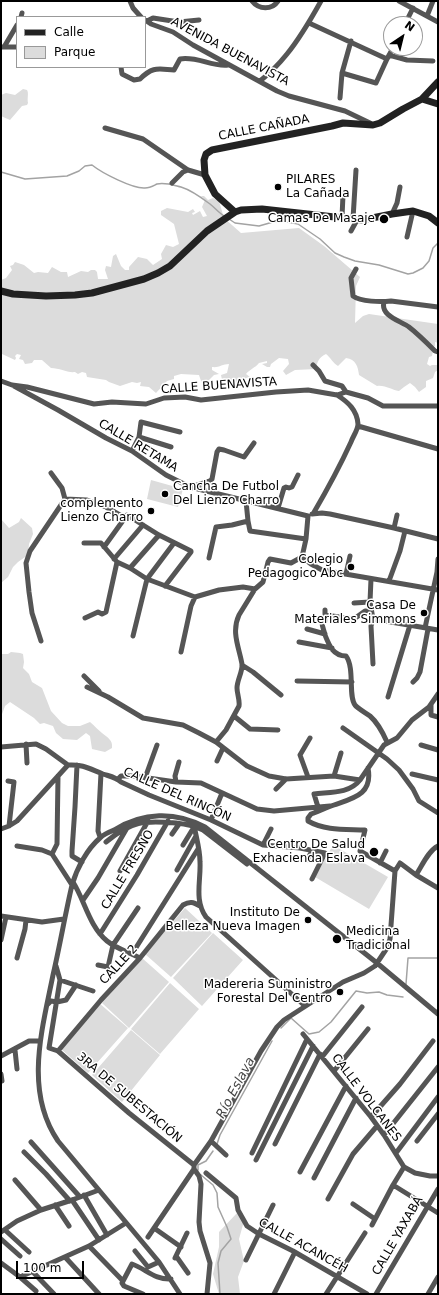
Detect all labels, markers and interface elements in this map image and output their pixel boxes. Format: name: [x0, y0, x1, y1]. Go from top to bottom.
street label: AVENIDA BUENAVISTA: [168, 15, 292, 89]
legend: [16, 16, 146, 68]
north arrow: [383, 16, 423, 56]
text: N: [402, 19, 417, 35]
text: Calle: [54, 25, 84, 39]
text: Parque: [54, 45, 95, 59]
street label: CALLE CAÑADA: [217, 112, 311, 144]
place label: PILARES La Cañada: [286, 173, 350, 201]
marker: PILARES La Cañada: [273, 182, 283, 192]
place label: Camas De Masaje: [268, 212, 375, 226]
marker: Camas De Masaje: [378, 213, 390, 225]
street label: CALLE BUENAVISTA: [160, 375, 278, 397]
street label: CALLE RETAMA: [96, 417, 180, 475]
place label: Cancha De Futbol Del Lienzo Charro: [173, 480, 279, 508]
marker: Cancha De Futbol Del Lienzo Charro: [160, 489, 170, 499]
place label: complemento Lienzo Charro: [60, 497, 143, 525]
marker: complemento Lienzo Charro: [146, 506, 156, 516]
place label: Colegio Pedagogico Abc: [248, 553, 343, 581]
marker: Colegio Pedagogico Abc: [346, 562, 356, 572]
place label: Casa De Materiales Simmons: [294, 599, 416, 627]
marker: Casa De Materiales Simmons: [419, 608, 429, 618]
street label: CALLE DEL RINCÓN: [121, 765, 233, 825]
street label: CALLE FRESNO: [99, 828, 157, 912]
place label: Centro De Salud Exhacienda Eslava: [253, 838, 365, 866]
marker: Centro De Salud Exhacienda Eslava: [368, 846, 380, 858]
place label: Instituto De Belleza Nueva Imagen: [165, 906, 300, 934]
marker: Instituto De Belleza Nueva Imagen: [303, 915, 313, 925]
place label: Medicina Tradicional: [346, 925, 410, 953]
marker: Medicina Tradicional: [331, 933, 343, 945]
street label: CALLE 2: [97, 942, 141, 988]
place label: Madereria Suministro Forestal Del Centro: [204, 978, 332, 1006]
marker: Madereria Suministro Forestal Del Centro: [335, 987, 345, 997]
street label: 3RA DE SUBESTACIÓN: [74, 1050, 184, 1146]
street label: CALLE VOLCANES: [328, 1051, 404, 1145]
water label: Río Eslava: [213, 1055, 259, 1121]
street label: CALLE YAXABÁ: [370, 1194, 426, 1278]
street label: CALLE ACANCÉH: [256, 1215, 350, 1277]
scale bar: [18, 1253, 86, 1279]
text: 100 m: [23, 1261, 61, 1275]

